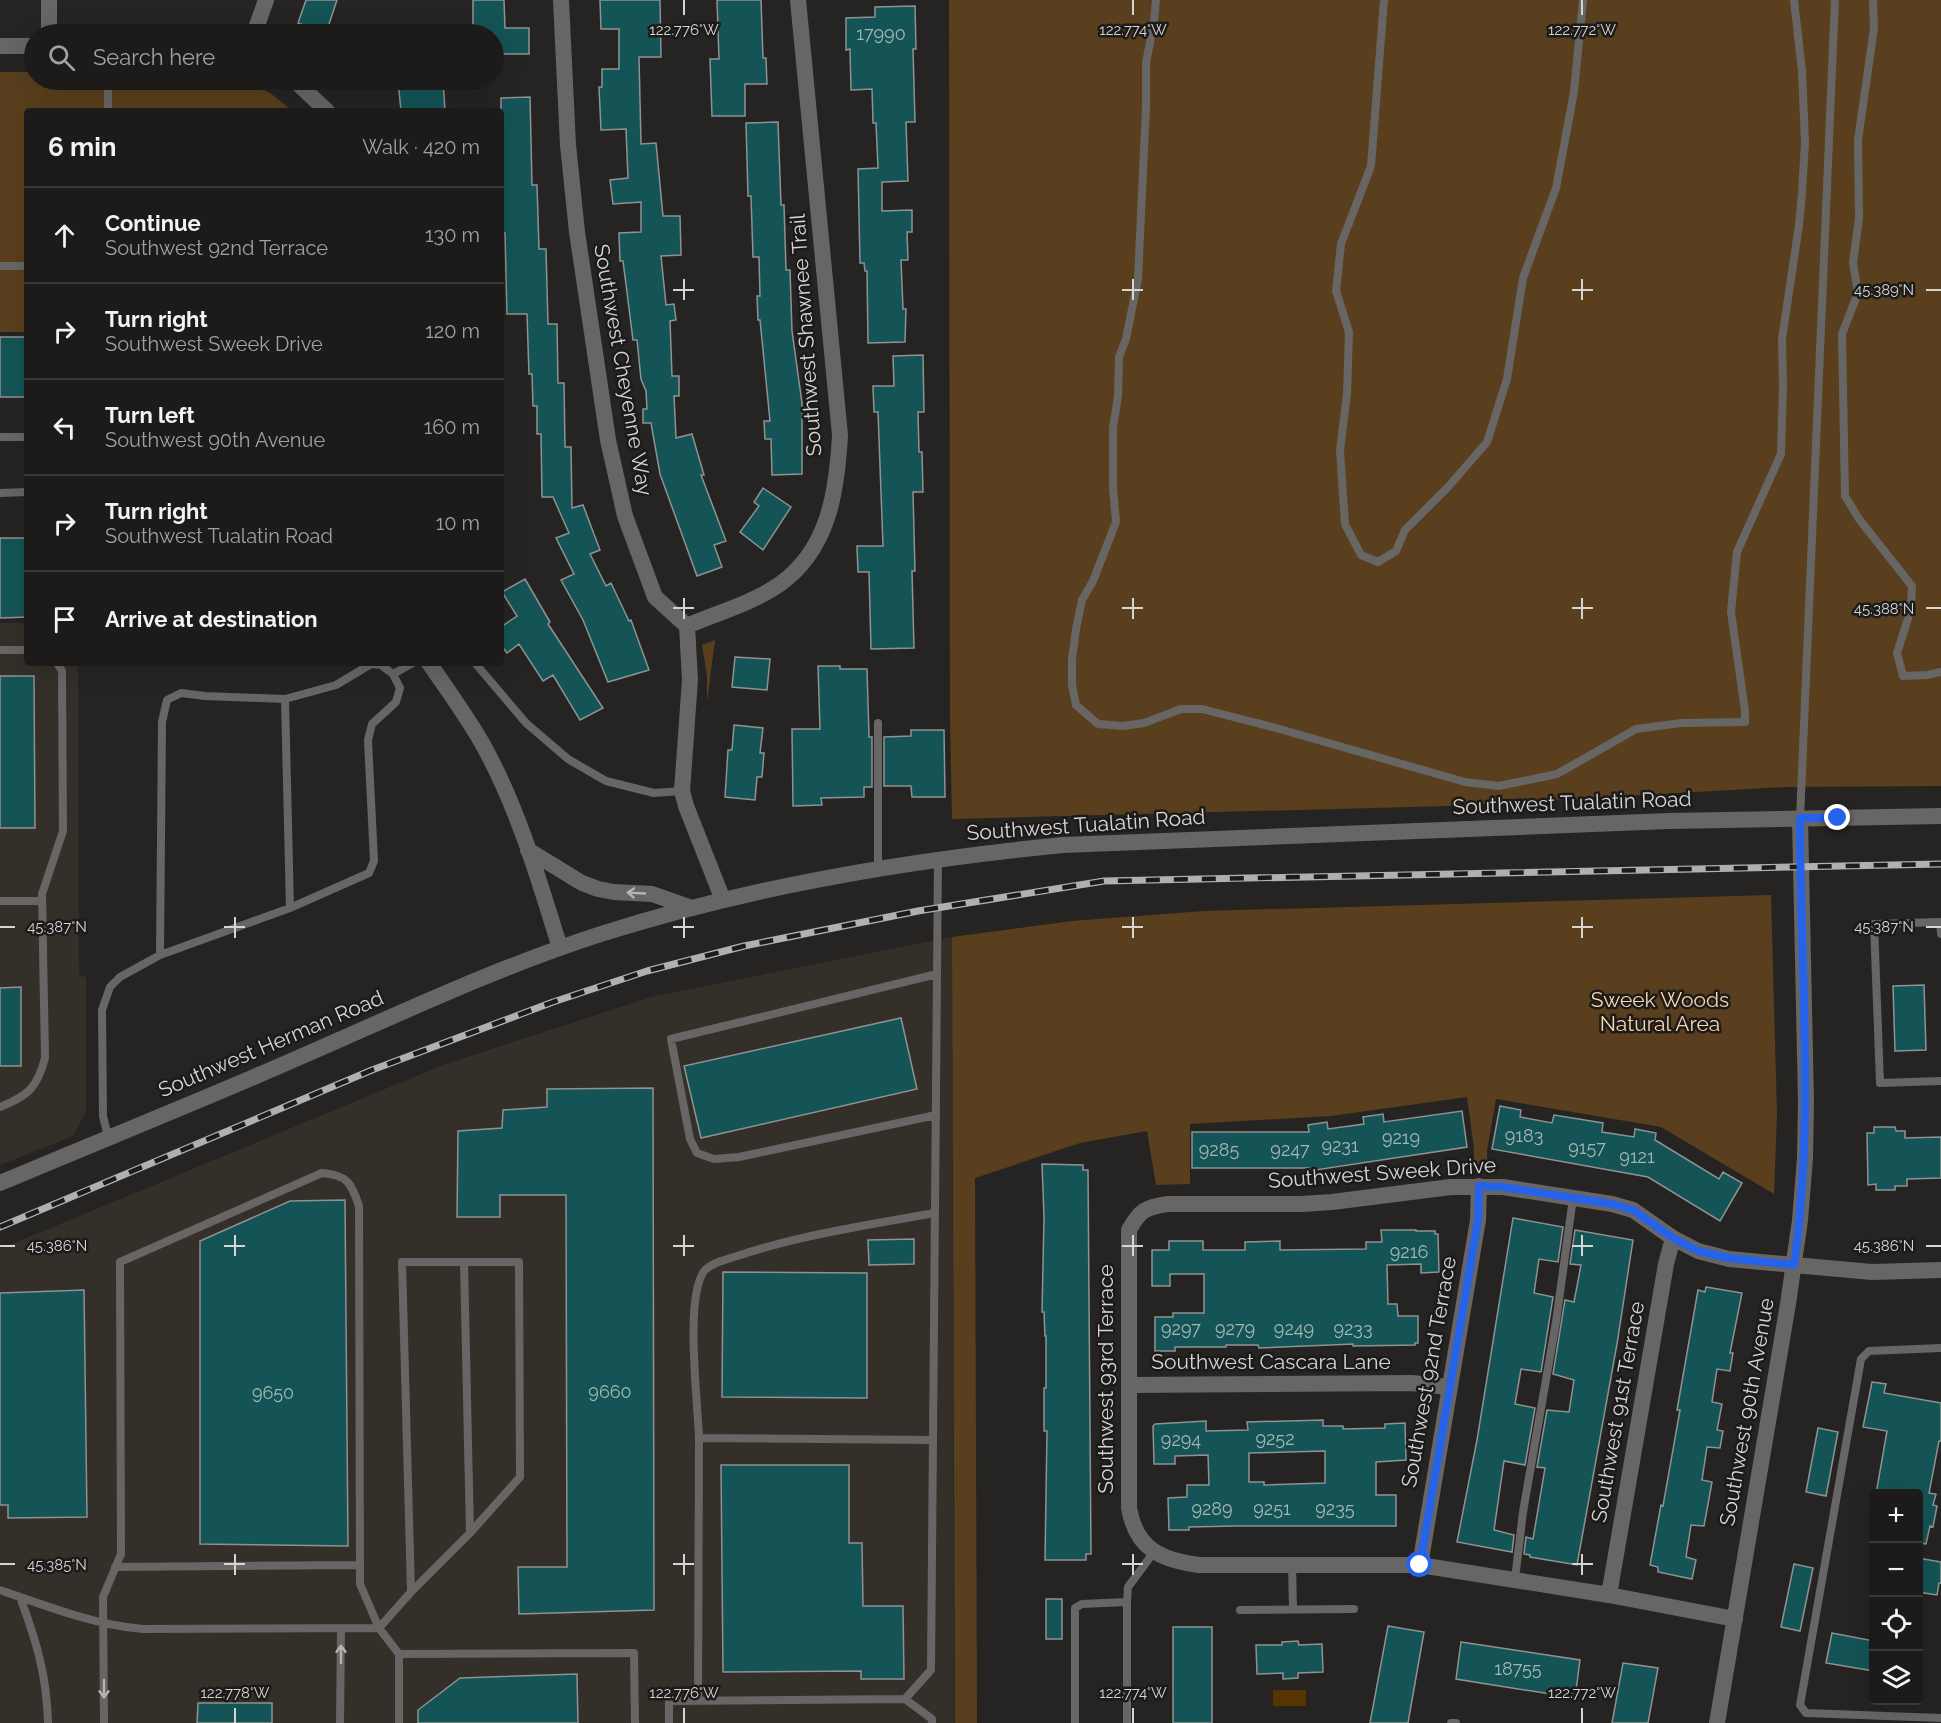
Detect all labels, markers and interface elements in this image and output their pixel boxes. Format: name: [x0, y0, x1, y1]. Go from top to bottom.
text: 122.776°W: [649, 21, 719, 39]
text: 122.774°W: [1099, 21, 1167, 39]
text: 122.772°W: [1548, 21, 1616, 39]
house number: 17990: [856, 23, 906, 44]
search box: [24, 24, 504, 90]
icon: search: [45, 41, 78, 74]
text: Search here: [93, 44, 215, 70]
text: 6 min: [48, 132, 117, 162]
text: Walk · 420 m: [362, 135, 480, 159]
text: Continue: [105, 210, 201, 236]
street label: Southwest Shawnee Trail: [785, 213, 826, 457]
icon: ahead: [48, 219, 81, 252]
text: 130 m: [425, 223, 480, 247]
text: Southwest 92nd Terrace: [105, 236, 328, 260]
street label: Southwest Cheyenne Way: [589, 242, 658, 498]
text: 45.389°N: [1854, 281, 1914, 299]
text: Turn right: [105, 306, 208, 332]
icon: right: [48, 315, 81, 348]
text: 120 m: [425, 319, 480, 343]
text: Southwest Sweek Drive: [105, 332, 323, 356]
text: Turn left: [105, 402, 195, 428]
icon: left: [48, 411, 81, 444]
text: 160 m: [424, 415, 480, 439]
text: Southwest 90th Avenue: [105, 428, 325, 452]
text: Turn right: [105, 498, 208, 524]
icon: right: [48, 507, 81, 540]
text: 10 m: [436, 511, 480, 535]
text: Southwest Tualatin Road: [105, 524, 333, 548]
text: 45.388°N: [1854, 600, 1914, 618]
icon: arrive: [48, 603, 81, 636]
text: Arrive at destination: [105, 606, 318, 632]
street label: Southwest Tualatin Road: [1452, 786, 1692, 819]
street label: Southwest Tualatin Road: [966, 804, 1206, 845]
route end: [1824, 804, 1850, 830]
one-way arrow: [627, 887, 647, 898]
text: 45.387°N: [27, 918, 87, 936]
text: 45.387°N: [1854, 918, 1914, 936]
street label: Southwest Herman Road: [155, 985, 387, 1102]
park label: Sweek Woods Natural Area: [1591, 987, 1729, 1036]
house number: 9183: [1505, 1125, 1543, 1146]
house number: 9219: [1382, 1127, 1420, 1148]
house number: 9231: [1321, 1135, 1359, 1156]
house number: 9157: [1568, 1137, 1606, 1158]
house number: 9285: [1199, 1139, 1239, 1160]
house number: 9247: [1270, 1139, 1310, 1160]
house number: 9121: [1619, 1146, 1655, 1167]
street label: Southwest Sweek Drive: [1267, 1152, 1497, 1193]
text: 45.386°N: [27, 1237, 87, 1255]
text: 45.386°N: [1854, 1237, 1914, 1255]
house number: 9216: [1390, 1241, 1428, 1262]
street label: Southwest 92nd Terrace: [1396, 1254, 1461, 1489]
street label: Southwest 93rd Terrace: [1093, 1264, 1118, 1494]
street label: Southwest 90th Avenue: [1714, 1296, 1779, 1528]
street label: Southwest 91st Terrace: [1586, 1299, 1649, 1524]
house number: 9297: [1161, 1318, 1201, 1339]
house number: 9279: [1215, 1318, 1255, 1339]
house number: 9249: [1274, 1318, 1314, 1339]
house number: 9233: [1333, 1318, 1373, 1339]
street label: Southwest Cascara Lane: [1151, 1349, 1391, 1374]
house number: 9660: [588, 1381, 632, 1402]
house number: 9650: [252, 1382, 294, 1403]
house number: 9252: [1255, 1428, 1295, 1449]
house number: 9294: [1161, 1429, 1201, 1450]
map controls: [1869, 1489, 1923, 1705]
button: +: [1869, 1489, 1923, 1543]
house number: 9289: [1191, 1498, 1233, 1519]
house number: 9251: [1253, 1498, 1291, 1519]
house number: 9235: [1315, 1498, 1355, 1519]
button: −: [1869, 1543, 1923, 1597]
route start: [1406, 1551, 1432, 1577]
text: 45.385°N: [27, 1556, 87, 1574]
button: locate: [1869, 1597, 1923, 1651]
one-way arrow: [335, 1644, 347, 1664]
button: layers: [1869, 1651, 1923, 1705]
house number: 18755: [1494, 1658, 1542, 1679]
one-way arrow: [98, 1679, 110, 1699]
text: 122.778°W: [200, 1684, 270, 1702]
text: 122.776°W: [649, 1684, 719, 1702]
text: 122.774°W: [1099, 1684, 1167, 1702]
text: 122.772°W: [1548, 1684, 1616, 1702]

